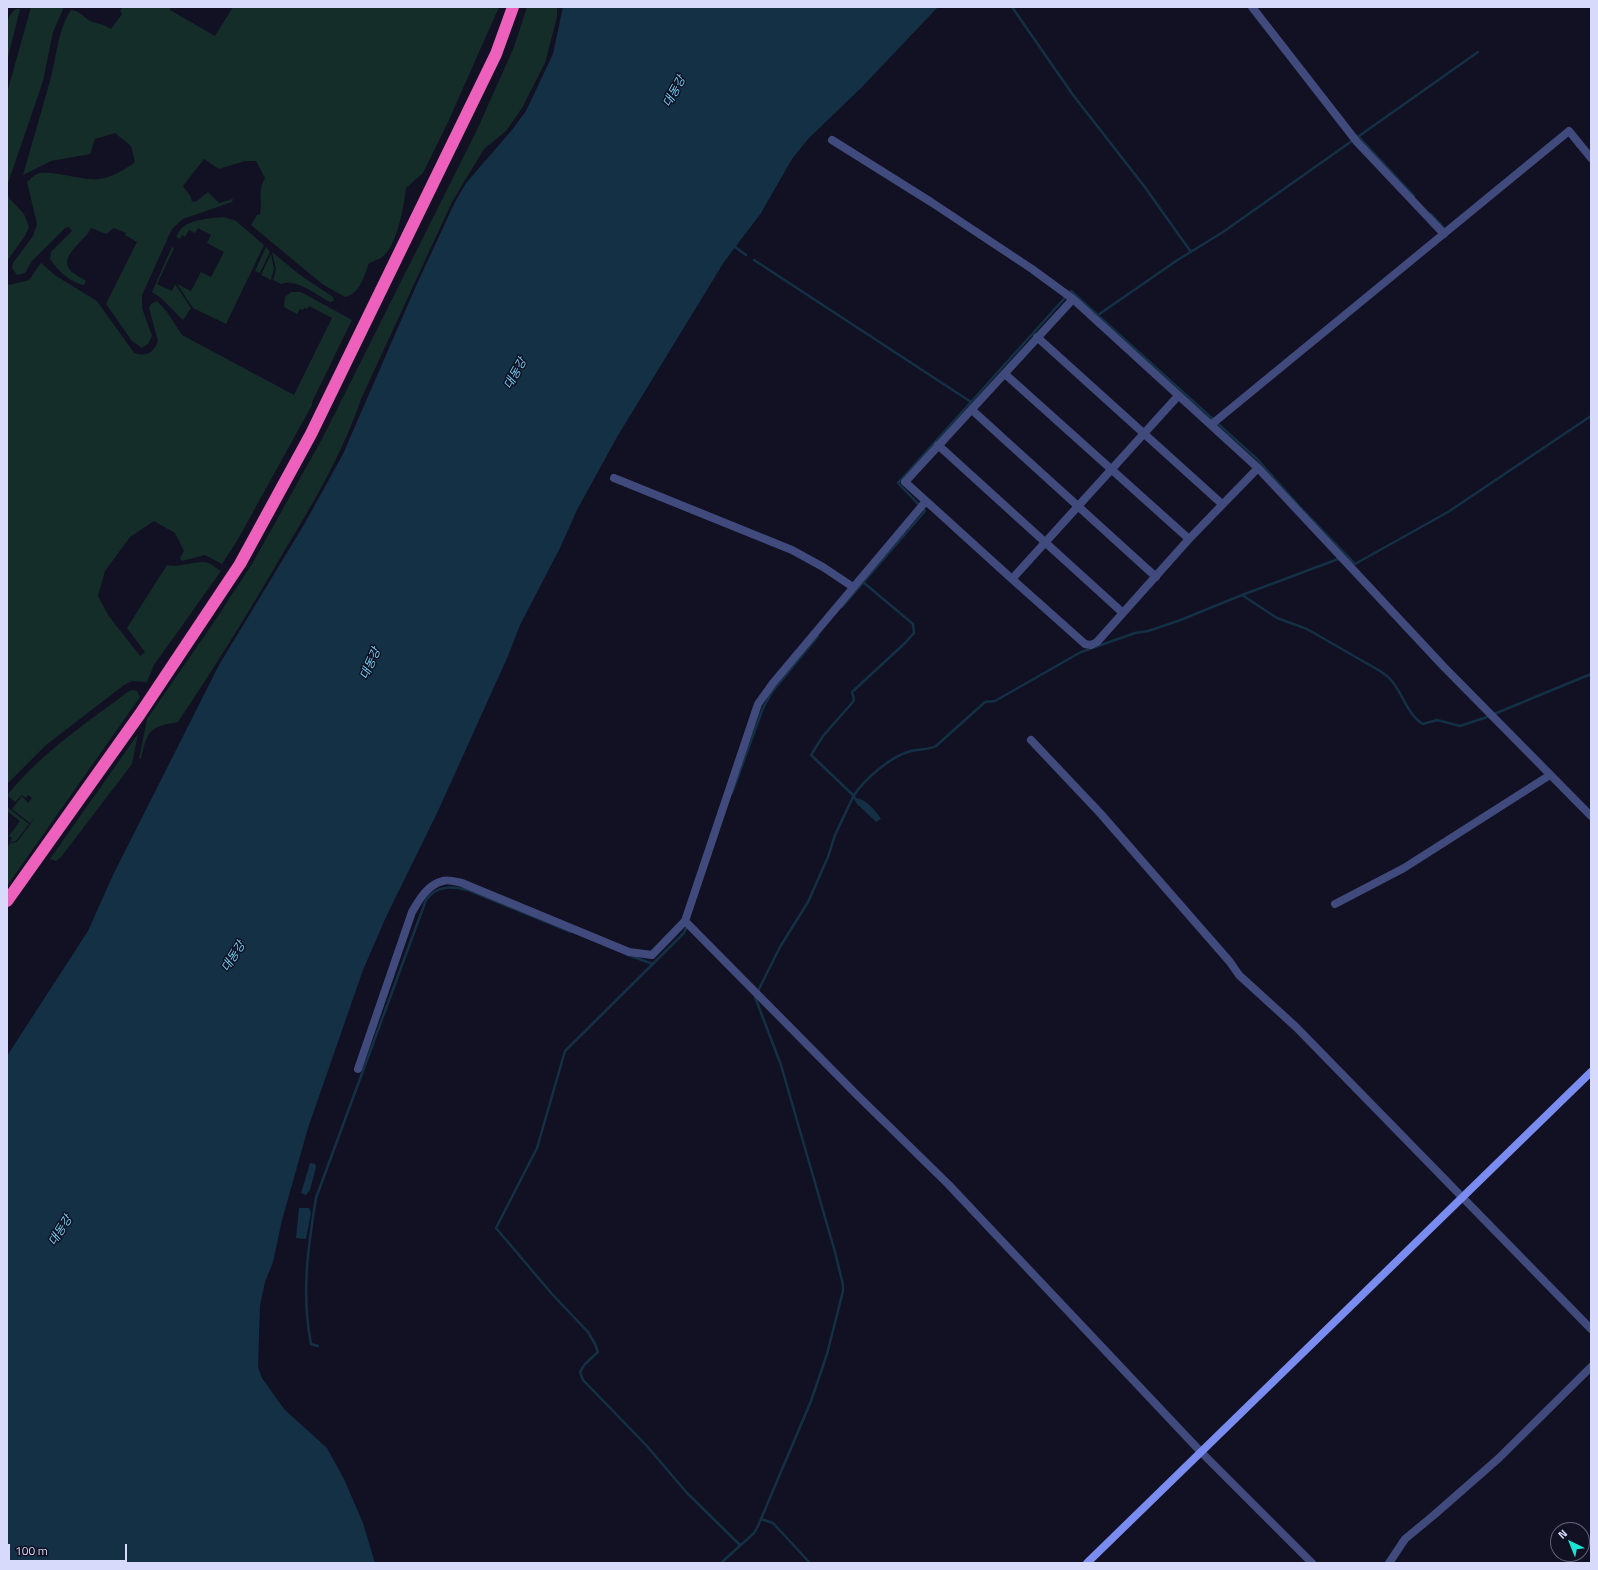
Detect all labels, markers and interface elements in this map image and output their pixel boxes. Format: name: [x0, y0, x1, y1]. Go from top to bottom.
water label: 대동강: [661, 74, 689, 110]
water label: 대동강: [502, 356, 530, 392]
water label: 대동강: [358, 646, 384, 682]
water label: 대동강: [219, 939, 249, 975]
water label: 대동강: [46, 1213, 76, 1249]
north arrow: [1550, 1522, 1590, 1562]
text: N: [1554, 1526, 1571, 1542]
scale bar: [10, 1536, 129, 1562]
text: 100 m: [15, 1541, 48, 1560]

